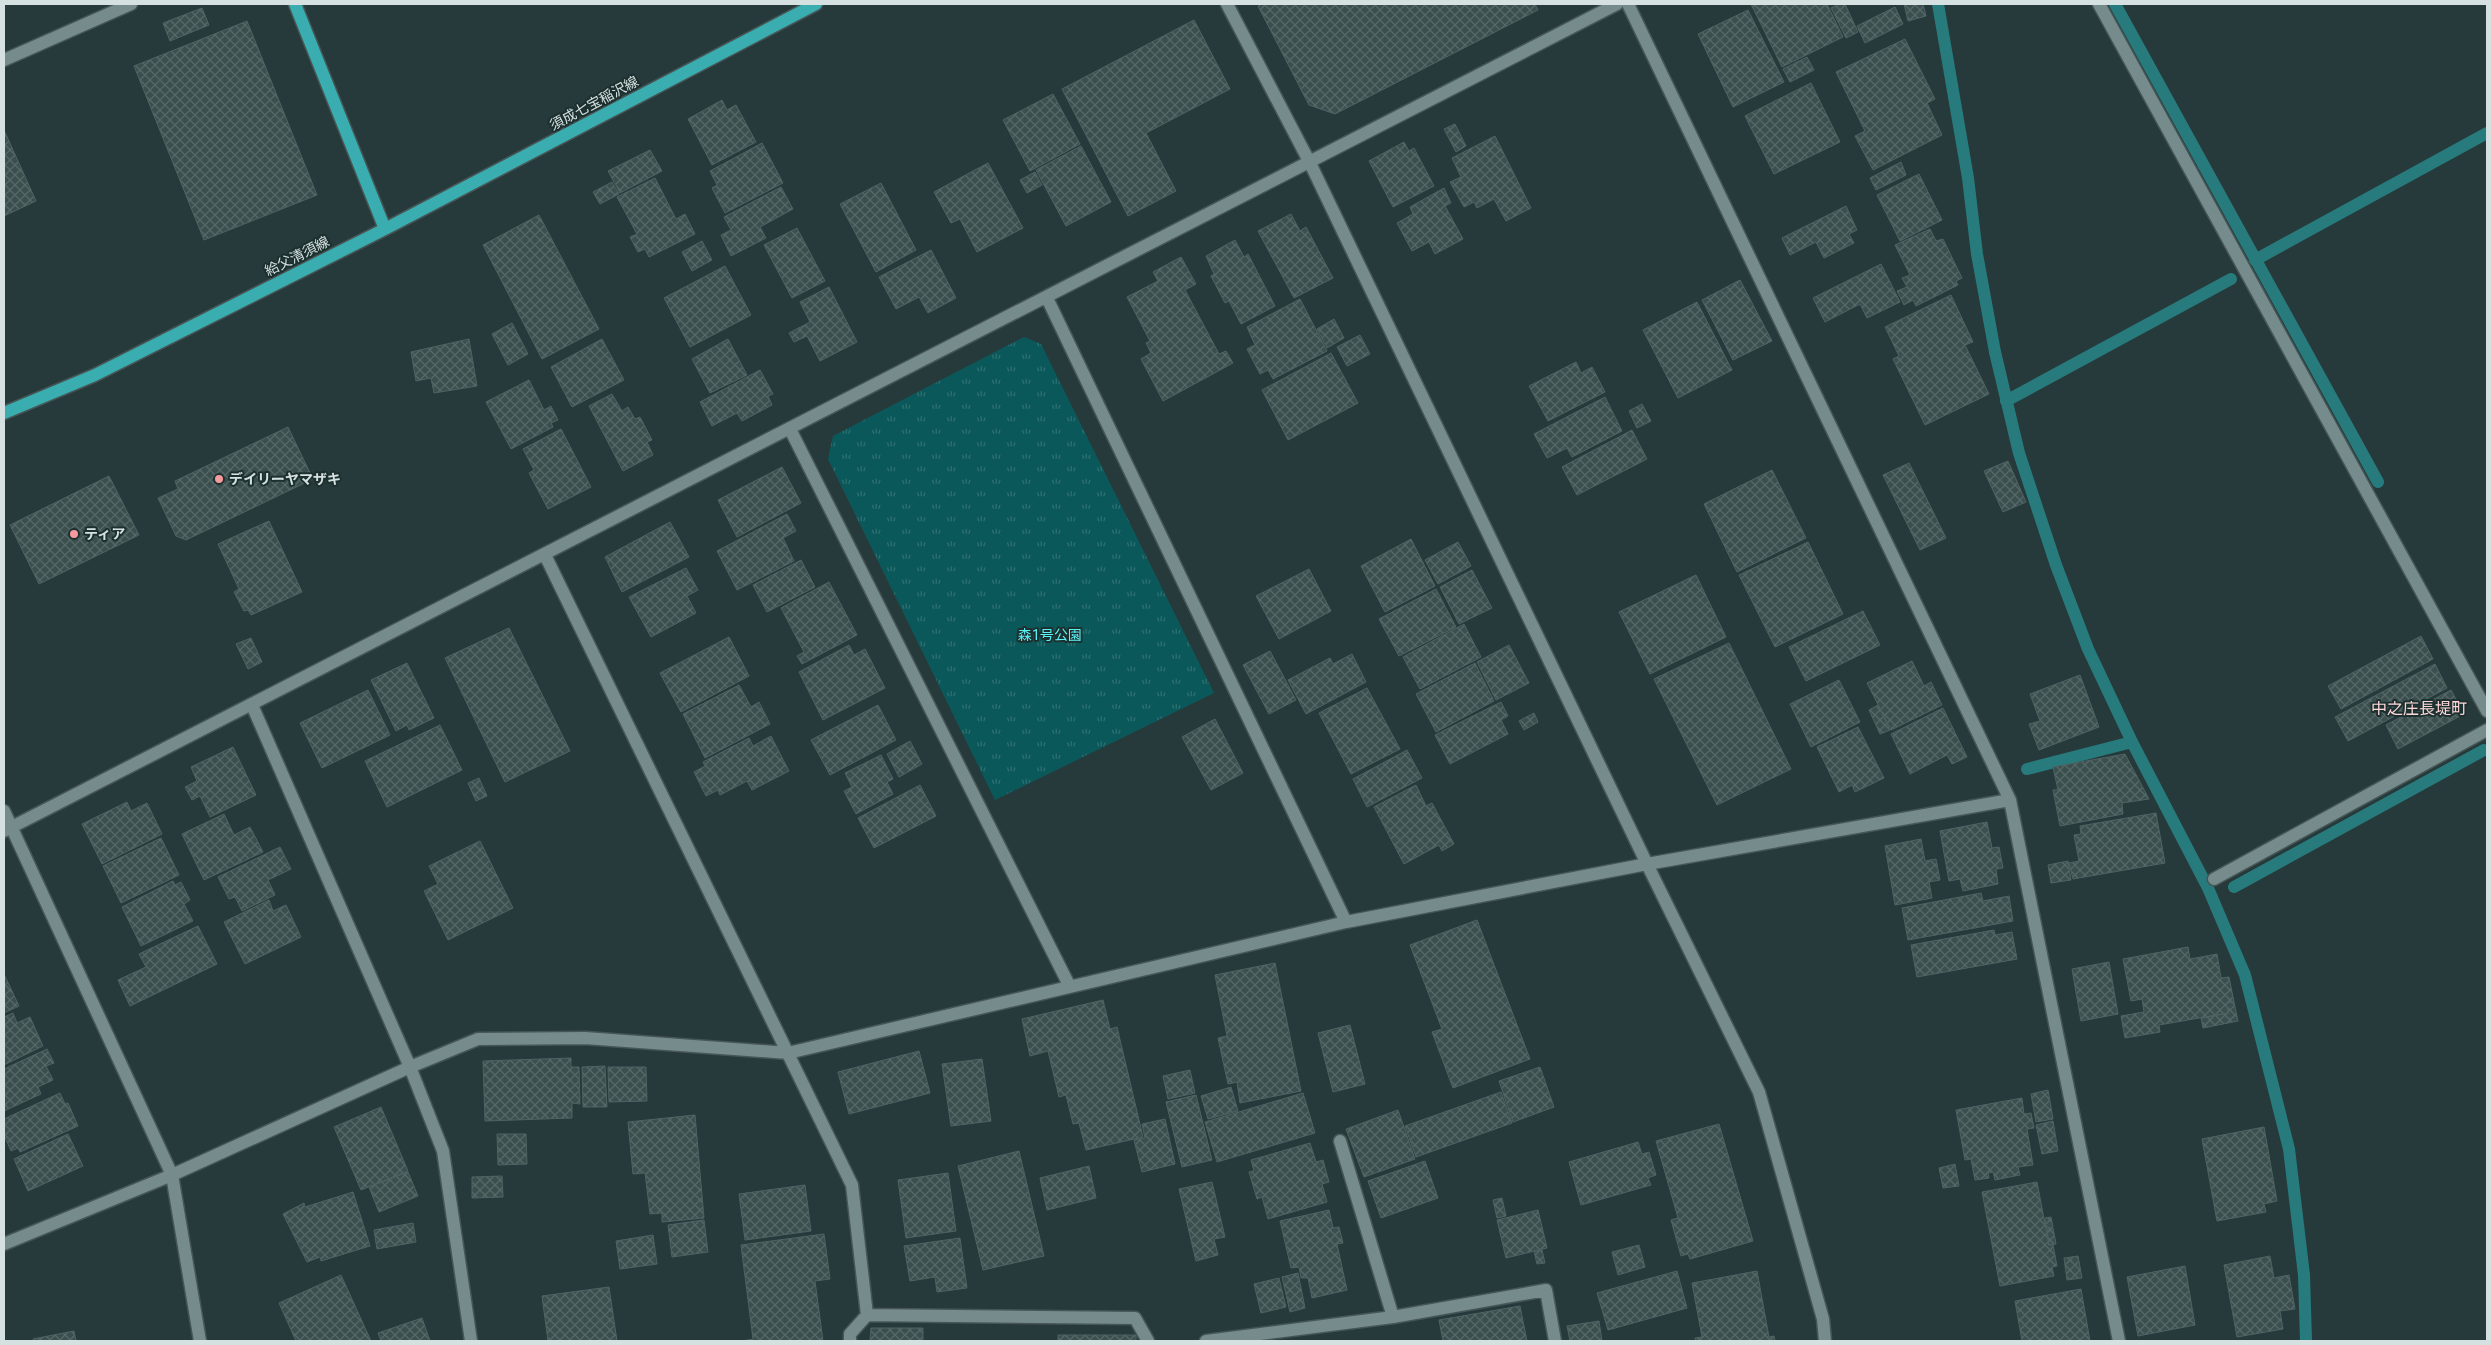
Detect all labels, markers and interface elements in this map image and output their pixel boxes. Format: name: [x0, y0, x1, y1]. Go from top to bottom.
street label: 須成七宝稲沢線: [547, 73, 641, 133]
street label: 給父清須線: [262, 233, 332, 279]
place label: デイリーヤマザキ: [229, 471, 341, 487]
marker: デイリーヤマザキ: [213, 473, 225, 485]
place label: ティア: [84, 526, 125, 542]
marker: ティア: [68, 528, 80, 540]
park label: 森1号公園: [1018, 627, 1082, 643]
district label: 中之庄長堤町: [2371, 699, 2467, 718]

